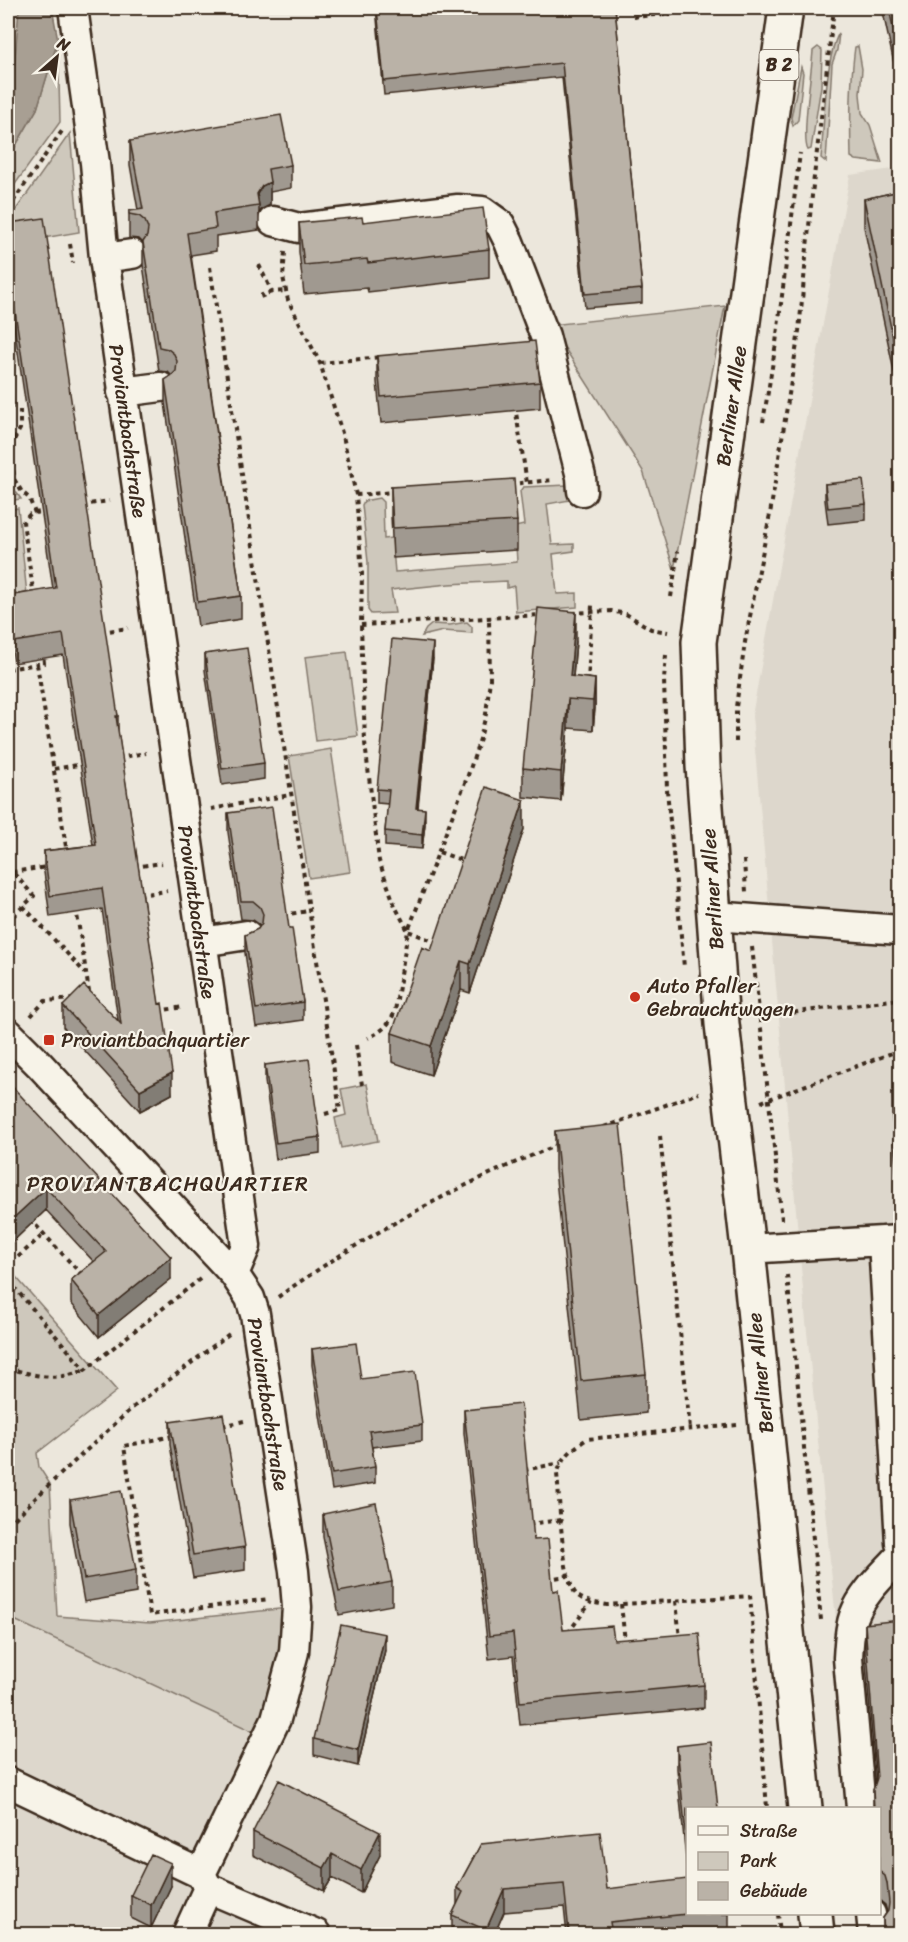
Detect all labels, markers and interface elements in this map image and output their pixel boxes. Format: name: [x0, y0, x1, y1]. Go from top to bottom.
north arrow: [27, 27, 87, 87]
text: N: [51, 28, 76, 60]
road number: B 2: [760, 50, 798, 80]
street label: Proviantbachstraße: [98, 342, 157, 521]
street label: Berliner Allee: [706, 344, 757, 469]
street label: Proviantbachstraße: [167, 823, 226, 1002]
street label: Berliner Allee: [691, 827, 734, 951]
place label: Auto Pfaller Gebrauchtwagen: [646, 969, 794, 1027]
marker: Auto Pfaller Gebrauchtwagen: [628, 990, 642, 1004]
place label: Proviantbachquartier: [61, 1023, 250, 1058]
marker: Proviantbachquartier: [42, 1033, 56, 1047]
district label: PROVIANTBACHQUARTIER: [27, 1165, 309, 1203]
street label: Berliner Allee: [737, 1311, 784, 1435]
street label: Proviantbachstraße: [237, 1315, 299, 1494]
legend: [686, 1807, 881, 1915]
text: Straße: [740, 1815, 797, 1847]
text: Park: [740, 1845, 777, 1877]
text: Gebäude: [740, 1875, 808, 1907]

